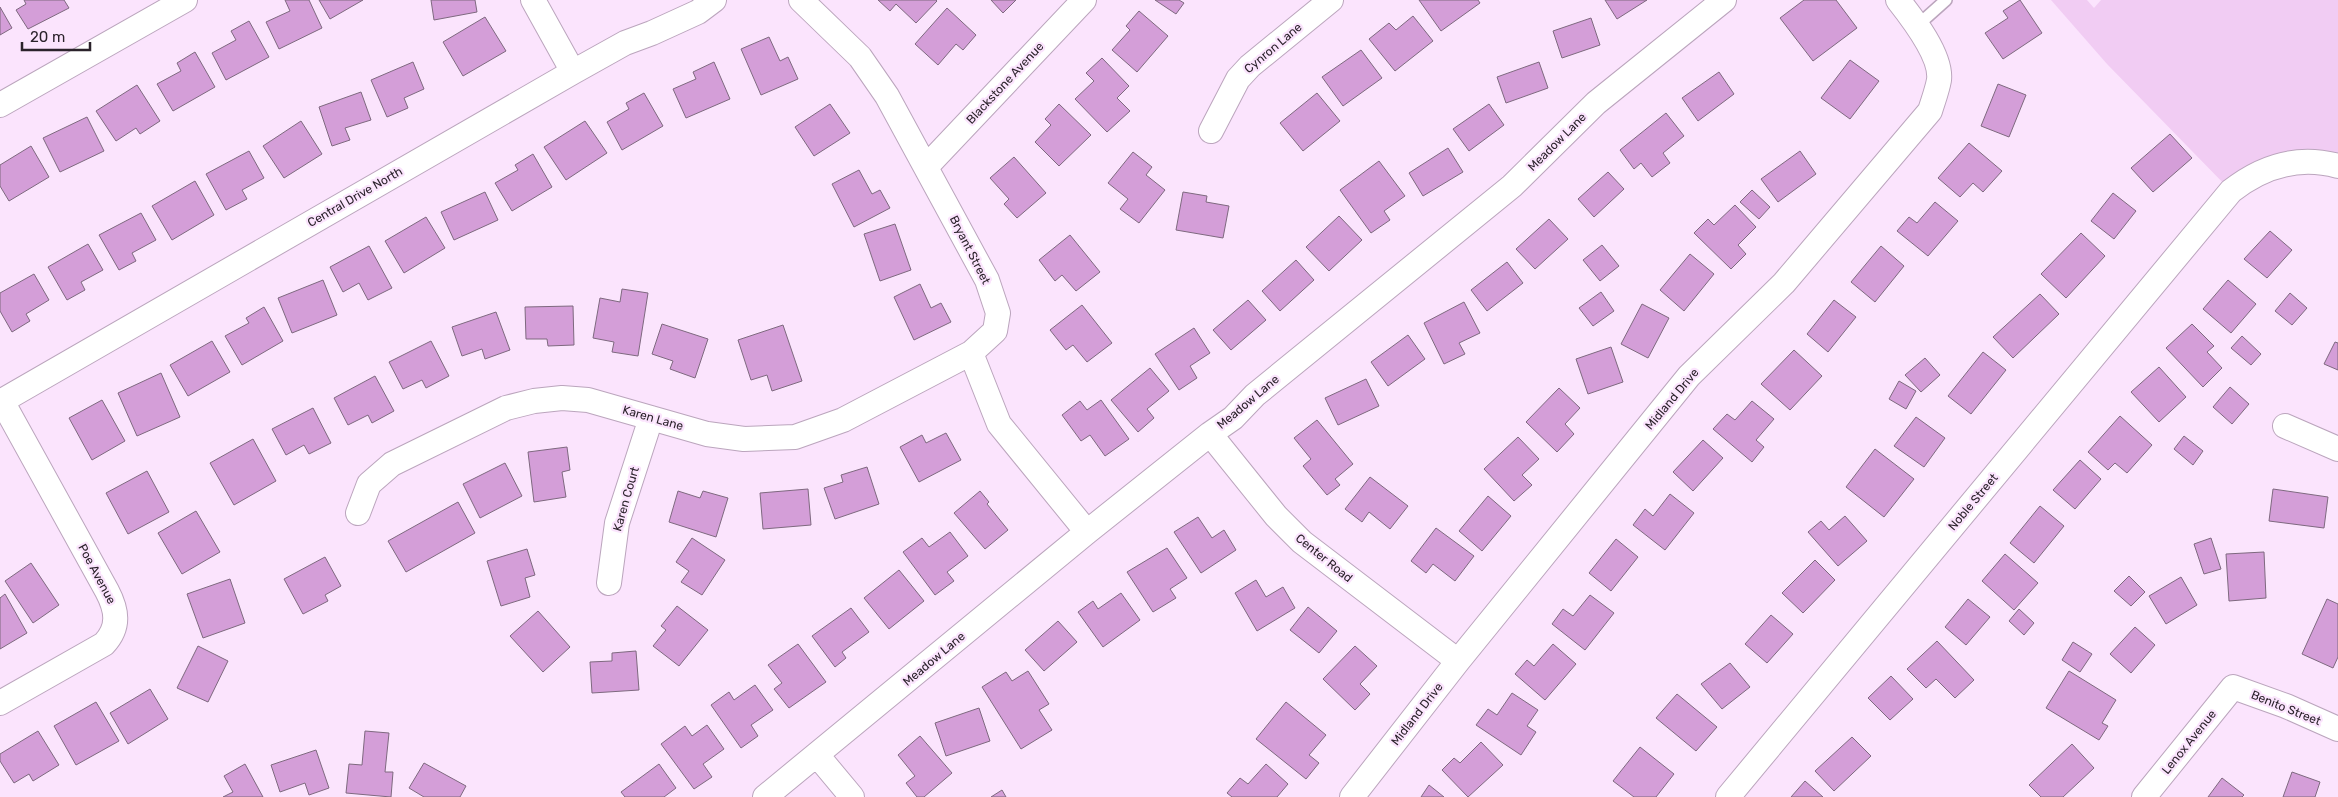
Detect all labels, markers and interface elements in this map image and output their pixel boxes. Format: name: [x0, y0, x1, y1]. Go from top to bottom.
scale bar: [22, 20, 90, 52]
street label: Cynron Lane: [1241, 20, 1305, 76]
text: 20 m: [30, 28, 65, 46]
street label: Blackstone Avenue: [964, 39, 1047, 127]
street label: Meadow Lane: [1525, 110, 1589, 174]
street label: Central Drive North: [305, 164, 405, 230]
street label: Bryant Street: [947, 213, 993, 287]
street label: Midland Drive: [1642, 365, 1702, 432]
street label: Meadow Lane: [1214, 372, 1282, 432]
street label: Karen Lane: [621, 403, 685, 433]
street label: Karen Court: [610, 465, 642, 533]
street label: Noble Street: [1945, 471, 2001, 533]
street label: Center Road: [1293, 531, 1355, 585]
street label: Poe Avenue: [75, 542, 119, 607]
street label: Meadow Lane: [900, 629, 968, 689]
street label: Midland Drive: [1388, 680, 1446, 748]
street label: Benito Street: [2249, 688, 2323, 728]
street label: Lenox Avenue: [2159, 707, 2219, 777]

